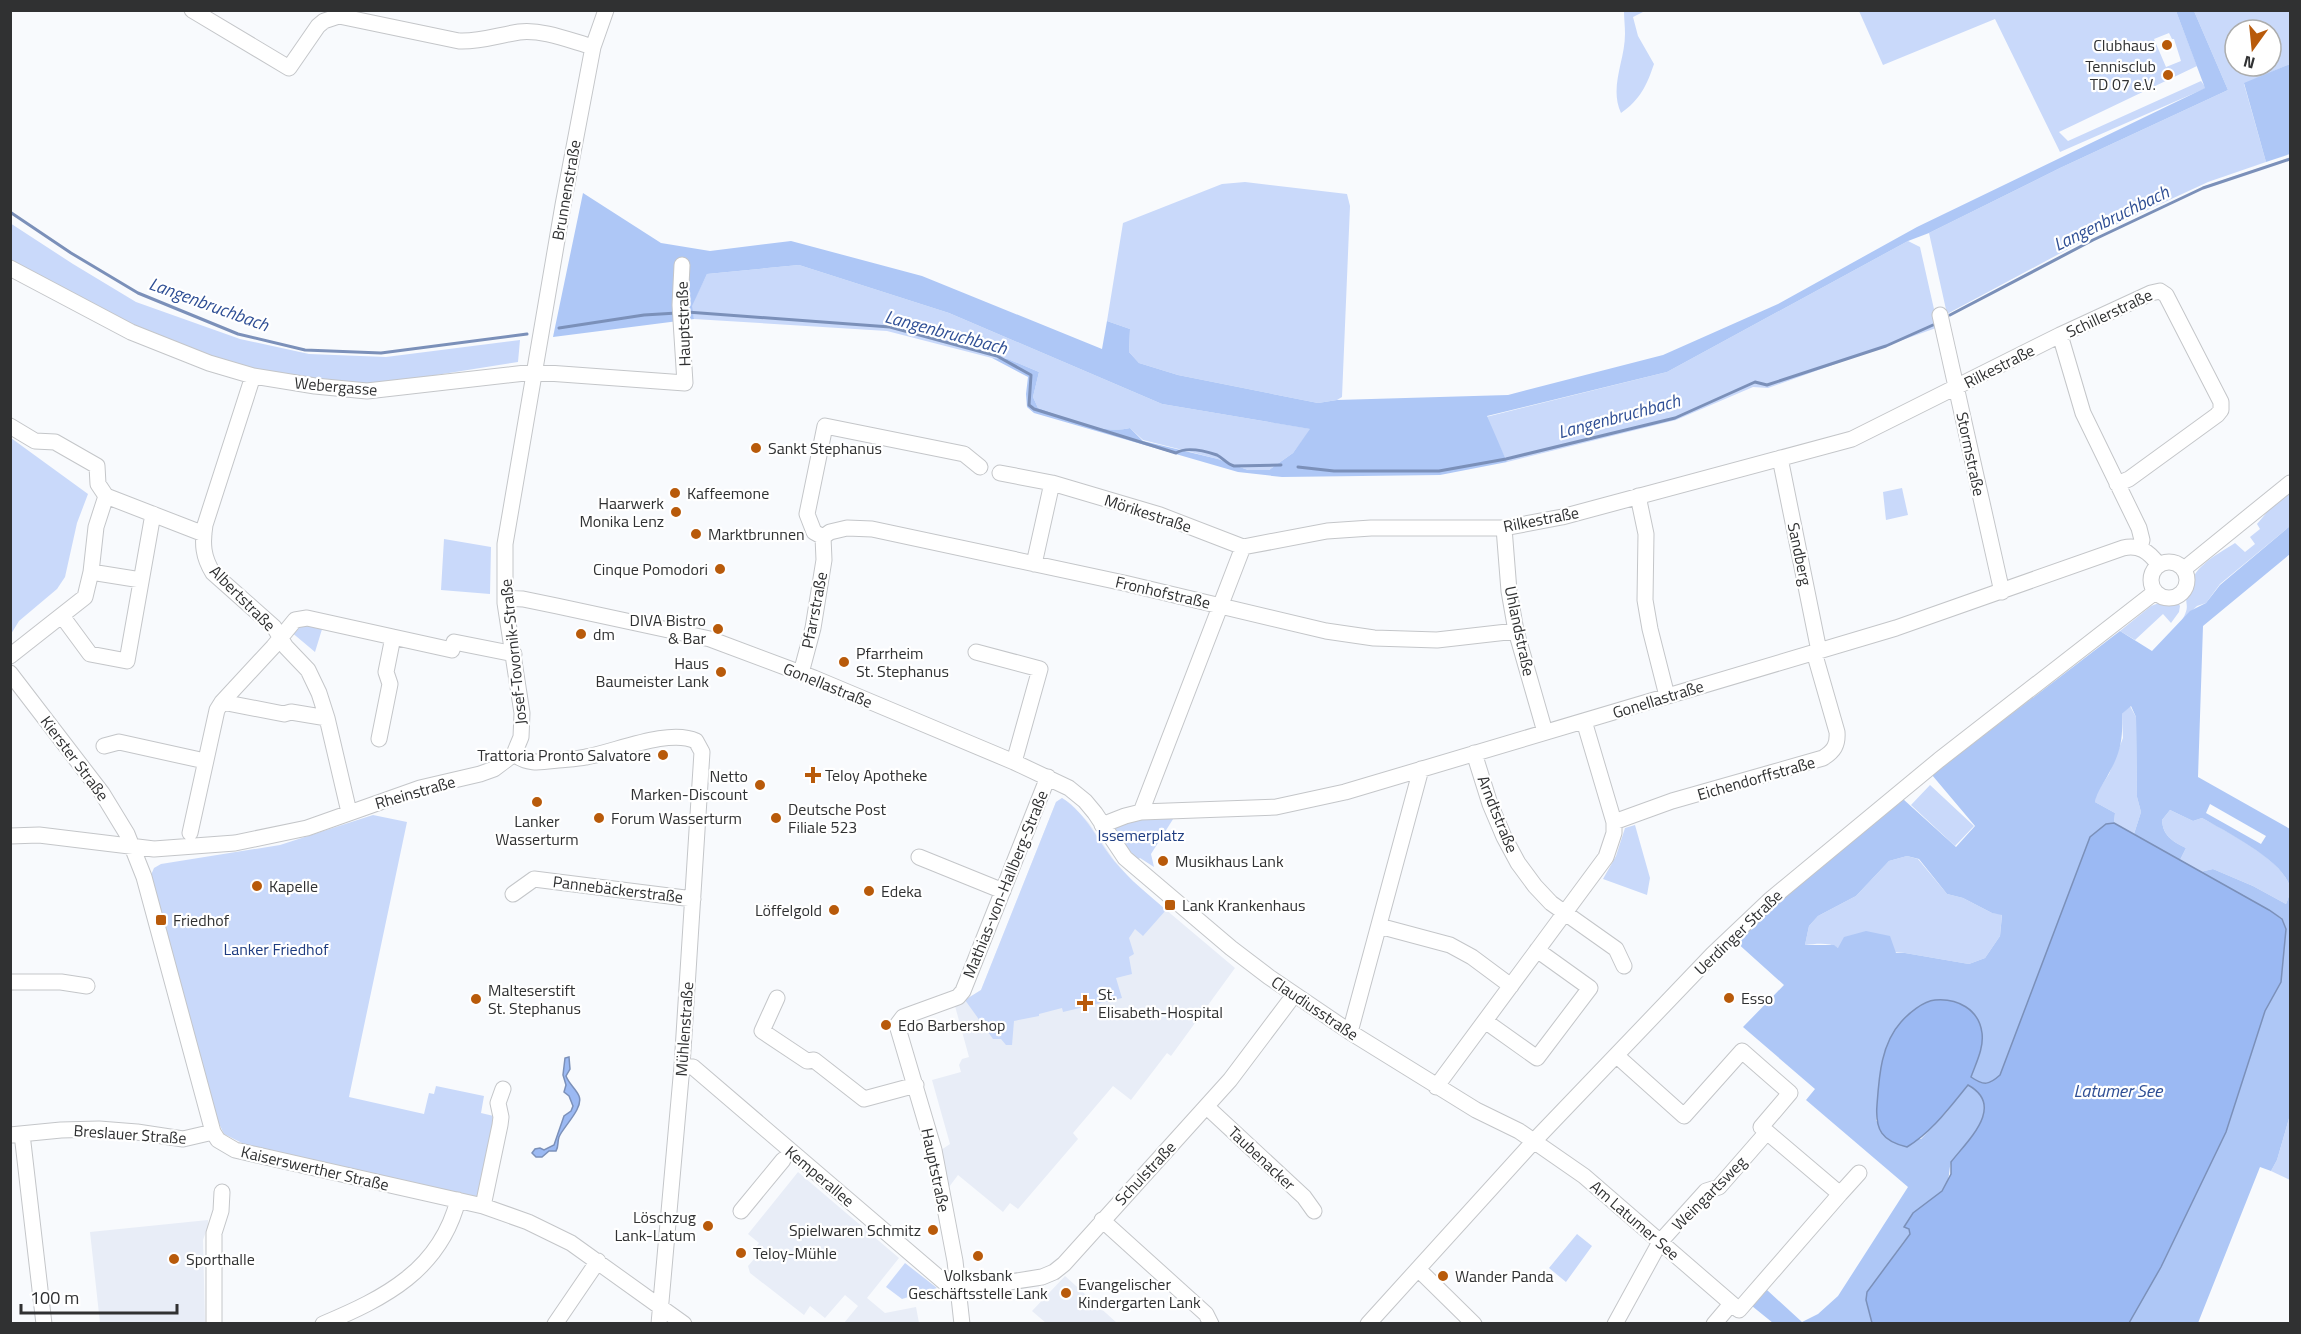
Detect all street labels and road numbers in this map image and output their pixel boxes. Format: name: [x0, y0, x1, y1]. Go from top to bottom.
street label: Brunnenstraße: [545, 138, 587, 242]
street label: Hauptstraße: [670, 281, 696, 367]
street label: Schillerstraße: [2062, 283, 2156, 343]
street label: Rilkestraße: [1959, 338, 2039, 394]
street label: Webergasse: [294, 370, 378, 402]
street label: Stormstraße: [1950, 410, 1992, 498]
street label: Mörikestraße: [1101, 488, 1195, 538]
street label: Rilkestraße: [1501, 500, 1581, 538]
street label: Sandberg: [1782, 520, 1818, 588]
street label: Albertstraße: [205, 560, 281, 636]
street label: Fronhofstraße: [1113, 569, 1213, 615]
street label: Pfarrstraße: [795, 570, 833, 650]
street label: Josef-Tovornik-Straße: [493, 578, 533, 726]
street label: Uhlandstraße: [1499, 584, 1541, 678]
street label: Gonellastraße: [780, 656, 876, 714]
street label: Gonellastraße: [1609, 674, 1707, 724]
street label: Kierster Straße: [35, 710, 115, 806]
street label: Eichendorffstraße: [1694, 750, 1818, 806]
street label: Rheinstraße: [372, 769, 458, 815]
street label: Arndtstraße: [1472, 772, 1524, 856]
street label: Mathias-von-Hallberg-Straße: [956, 787, 1054, 981]
street label: Pannebäckerstraße: [552, 869, 684, 909]
street label: Uerdinger Straße: [1688, 884, 1788, 980]
street label: Claudiusstraße: [1267, 970, 1363, 1046]
street label: Mühlenstraße: [669, 981, 699, 1077]
street label: Breslauer Straße: [73, 1118, 187, 1150]
street label: Taubenacker: [1223, 1120, 1301, 1196]
street label: Hauptstraße: [915, 1126, 957, 1214]
street label: Schulstraße: [1109, 1135, 1181, 1211]
street label: Kaiserswerther Straße: [239, 1139, 391, 1197]
street label: Kemperallee: [780, 1140, 860, 1212]
street label: Weingartsweg: [1666, 1150, 1752, 1236]
street label: Am Latumer See: [1585, 1174, 1685, 1266]

